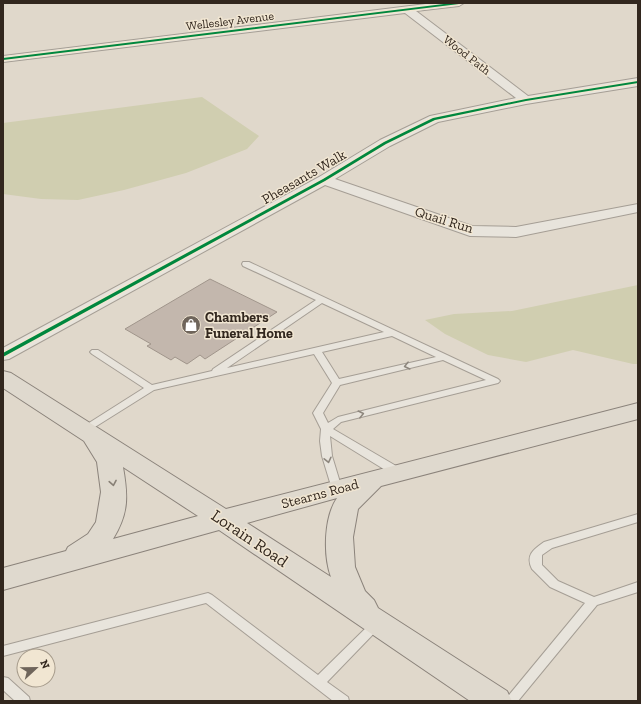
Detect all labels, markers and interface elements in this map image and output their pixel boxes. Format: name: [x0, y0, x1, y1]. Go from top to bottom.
street label: Wellesley Avenue: [185, 9, 275, 33]
street label: Wood Path: [441, 32, 494, 78]
street label: Pheasants Walk: [259, 146, 350, 208]
street label: Quail Run: [413, 203, 475, 237]
place label: Chambers Funeral Home: [205, 309, 293, 342]
shop icon: Chambers Funeral Home: [180, 314, 202, 336]
one-way arrow: [404, 362, 410, 370]
one-way arrow: [358, 411, 365, 419]
one-way arrow: [324, 456, 332, 463]
street label: Stearns Road: [279, 475, 361, 512]
one-way arrow: [108, 480, 117, 486]
street label: Lorain Road: [208, 505, 293, 571]
north arrow: [16, 648, 56, 688]
text: N: [37, 658, 53, 671]

